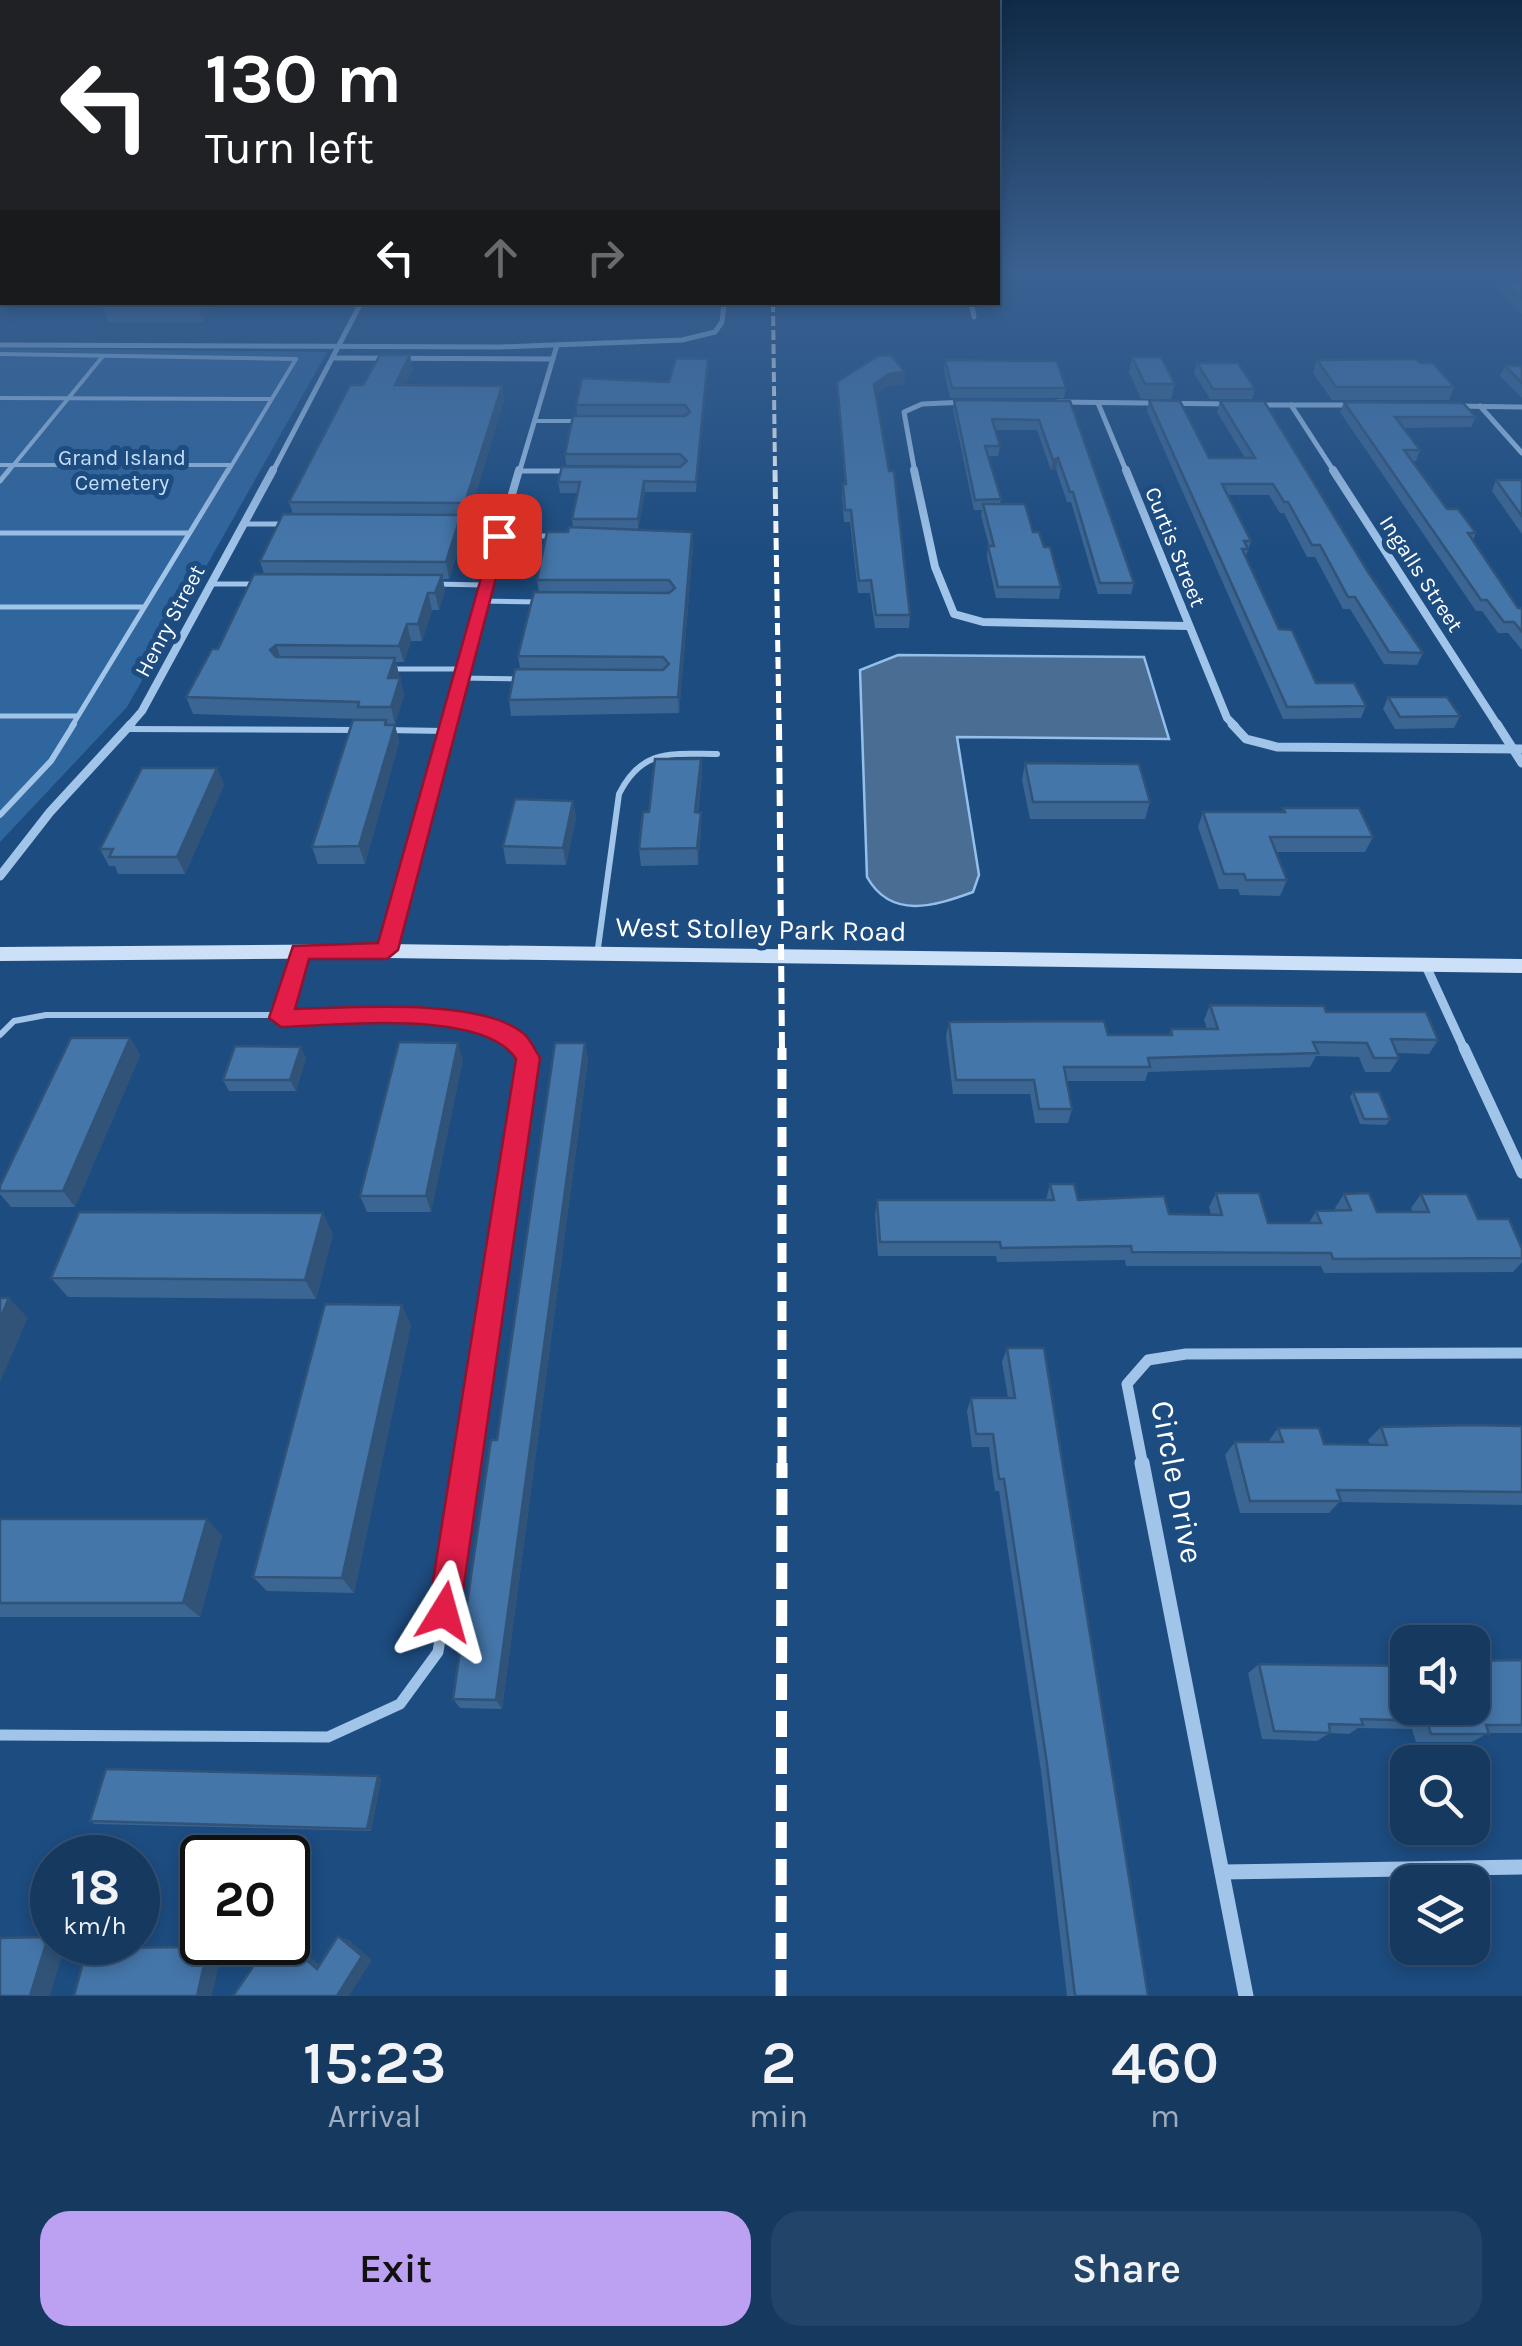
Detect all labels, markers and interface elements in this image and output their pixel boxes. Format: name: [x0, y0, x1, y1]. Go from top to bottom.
text: 130 m: [205, 38, 402, 120]
icon: left: [40, 40, 170, 170]
text: Turn left: [205, 122, 374, 174]
icon: left: [368, 230, 423, 285]
icon: ahead: [473, 230, 528, 285]
icon: right: [578, 230, 633, 285]
park label: Grand Island Cemetery: [58, 445, 186, 496]
street label: Curtis Street: [1139, 483, 1211, 611]
pin: [457, 494, 542, 579]
icon: arrive: [472, 509, 527, 564]
street label: Ingalls Street: [1374, 511, 1468, 637]
street label: Henry Street: [130, 561, 210, 681]
street label: West Stolley Park Road: [615, 910, 907, 948]
street label: Circle Drive: [1143, 1398, 1211, 1566]
position arrow: [392, 1560, 496, 1664]
map controls: [1390, 1625, 1490, 1965]
button: sound: [1390, 1625, 1490, 1725]
button: search: [1390, 1745, 1490, 1845]
speed limit sign: 20: [180, 1835, 310, 1965]
text: 18: [70, 1858, 120, 1917]
button: layers: [1390, 1865, 1490, 1965]
text: km/h: [63, 1911, 127, 1940]
text: 15:23: [303, 2028, 447, 2098]
text: 2: [761, 2028, 797, 2098]
text: 460: [1111, 2028, 1219, 2098]
text: Arrival: [328, 2098, 422, 2135]
text: min: [749, 2098, 808, 2135]
text: m: [1150, 2098, 1180, 2135]
button: Exit: [40, 2211, 751, 2326]
button: Share: [771, 2211, 1482, 2326]

